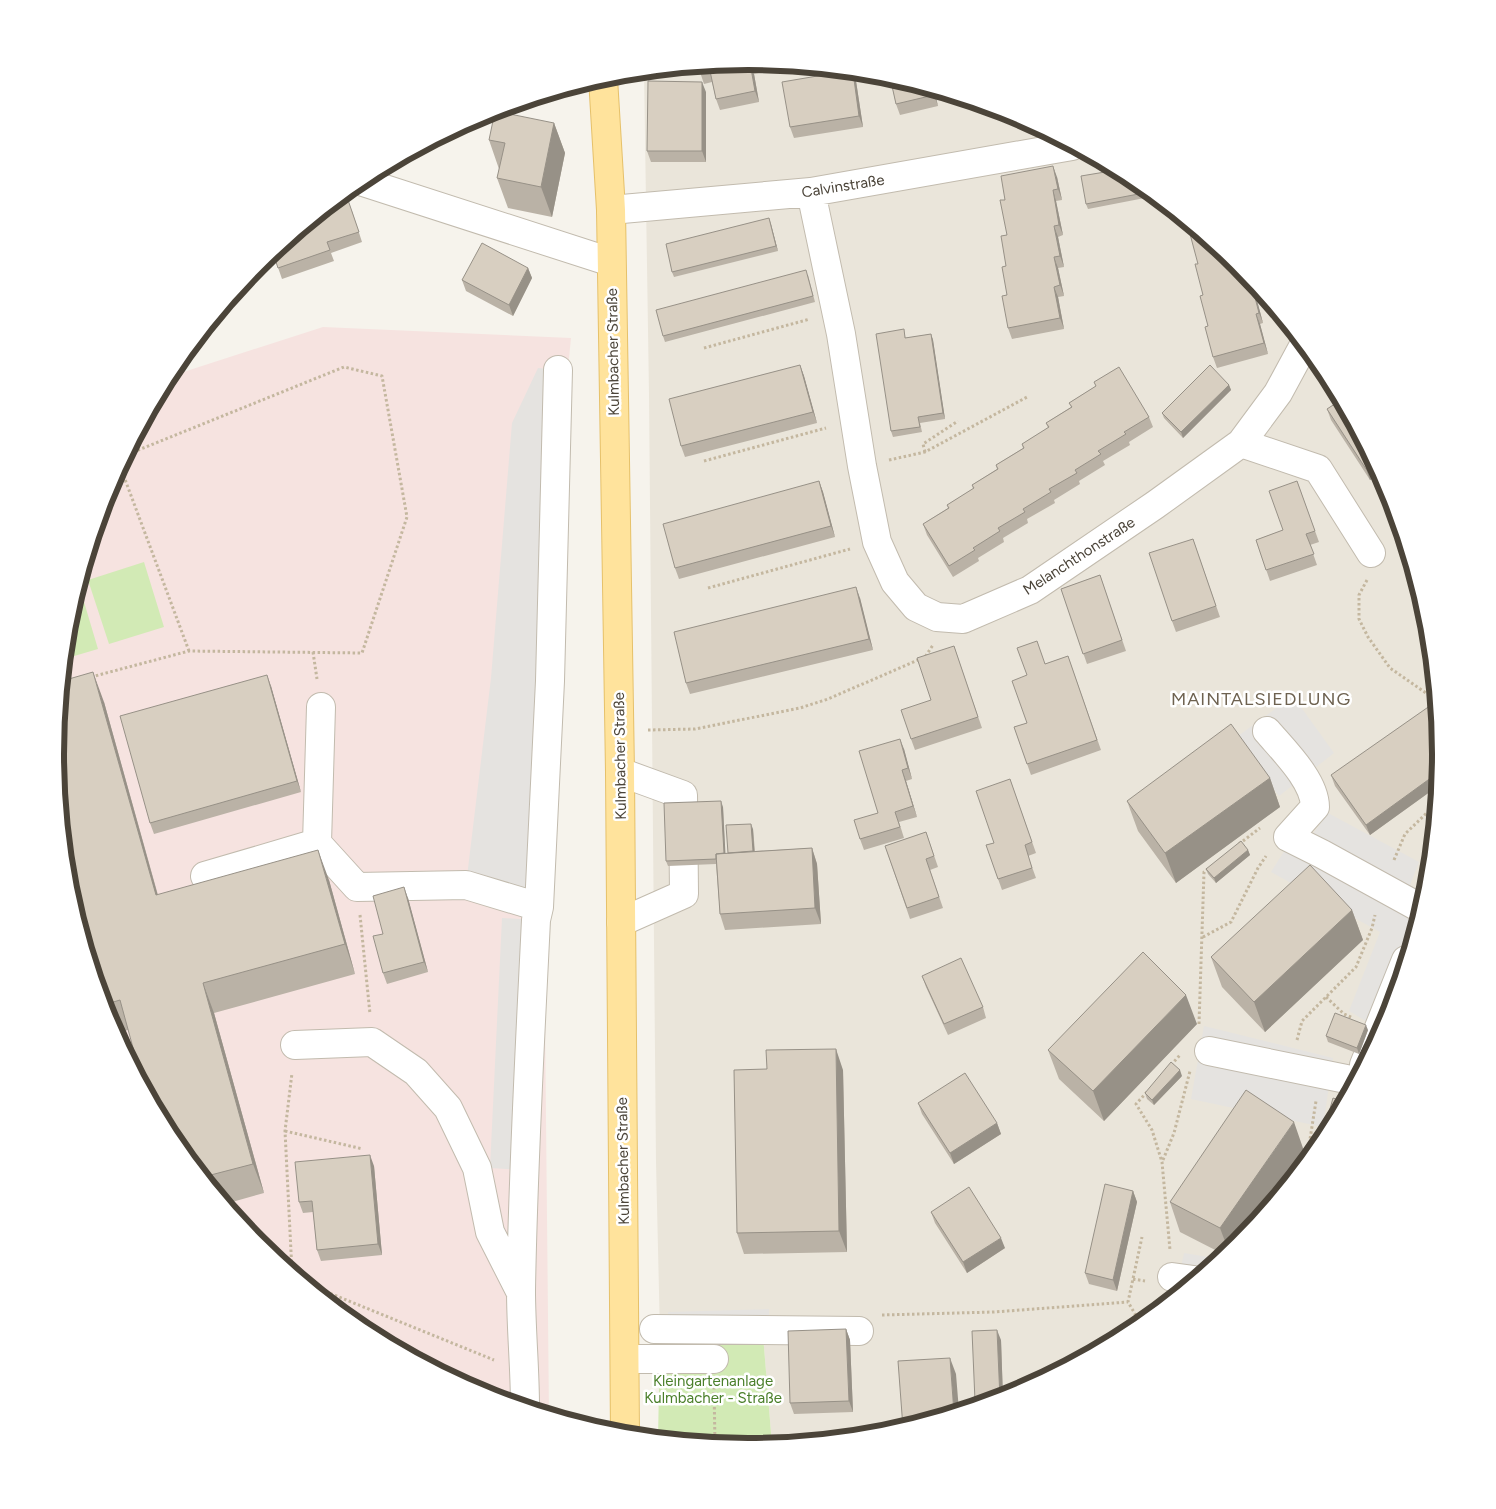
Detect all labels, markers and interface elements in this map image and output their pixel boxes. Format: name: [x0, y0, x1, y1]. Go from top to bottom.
street label: Calvinstraße: [800, 171, 886, 201]
street label: Kulmbacher Straße: [603, 288, 623, 416]
street label: Melanchthonstraße: [1020, 513, 1138, 599]
district label: MAINTALSIEDLUNG: [1171, 688, 1351, 710]
street label: Kulmbacher Straße: [610, 692, 630, 820]
street label: Kulmbacher Straße: [613, 1097, 633, 1225]
park label: Kleingartenanlage Kulmbacher - Straße: [644, 1372, 782, 1407]

